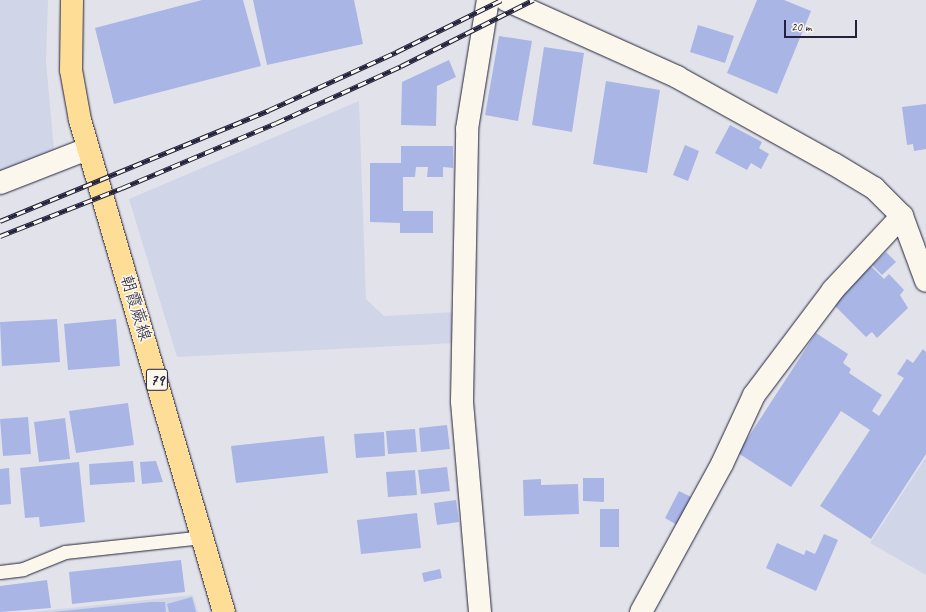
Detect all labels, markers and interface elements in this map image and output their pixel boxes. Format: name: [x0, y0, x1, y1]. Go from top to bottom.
scale bar: [786, 12, 859, 38]
text: 20 m: [791, 19, 811, 35]
street label: 朝霞蕨線: [116, 273, 156, 343]
road number: 79: [145, 366, 169, 394]

